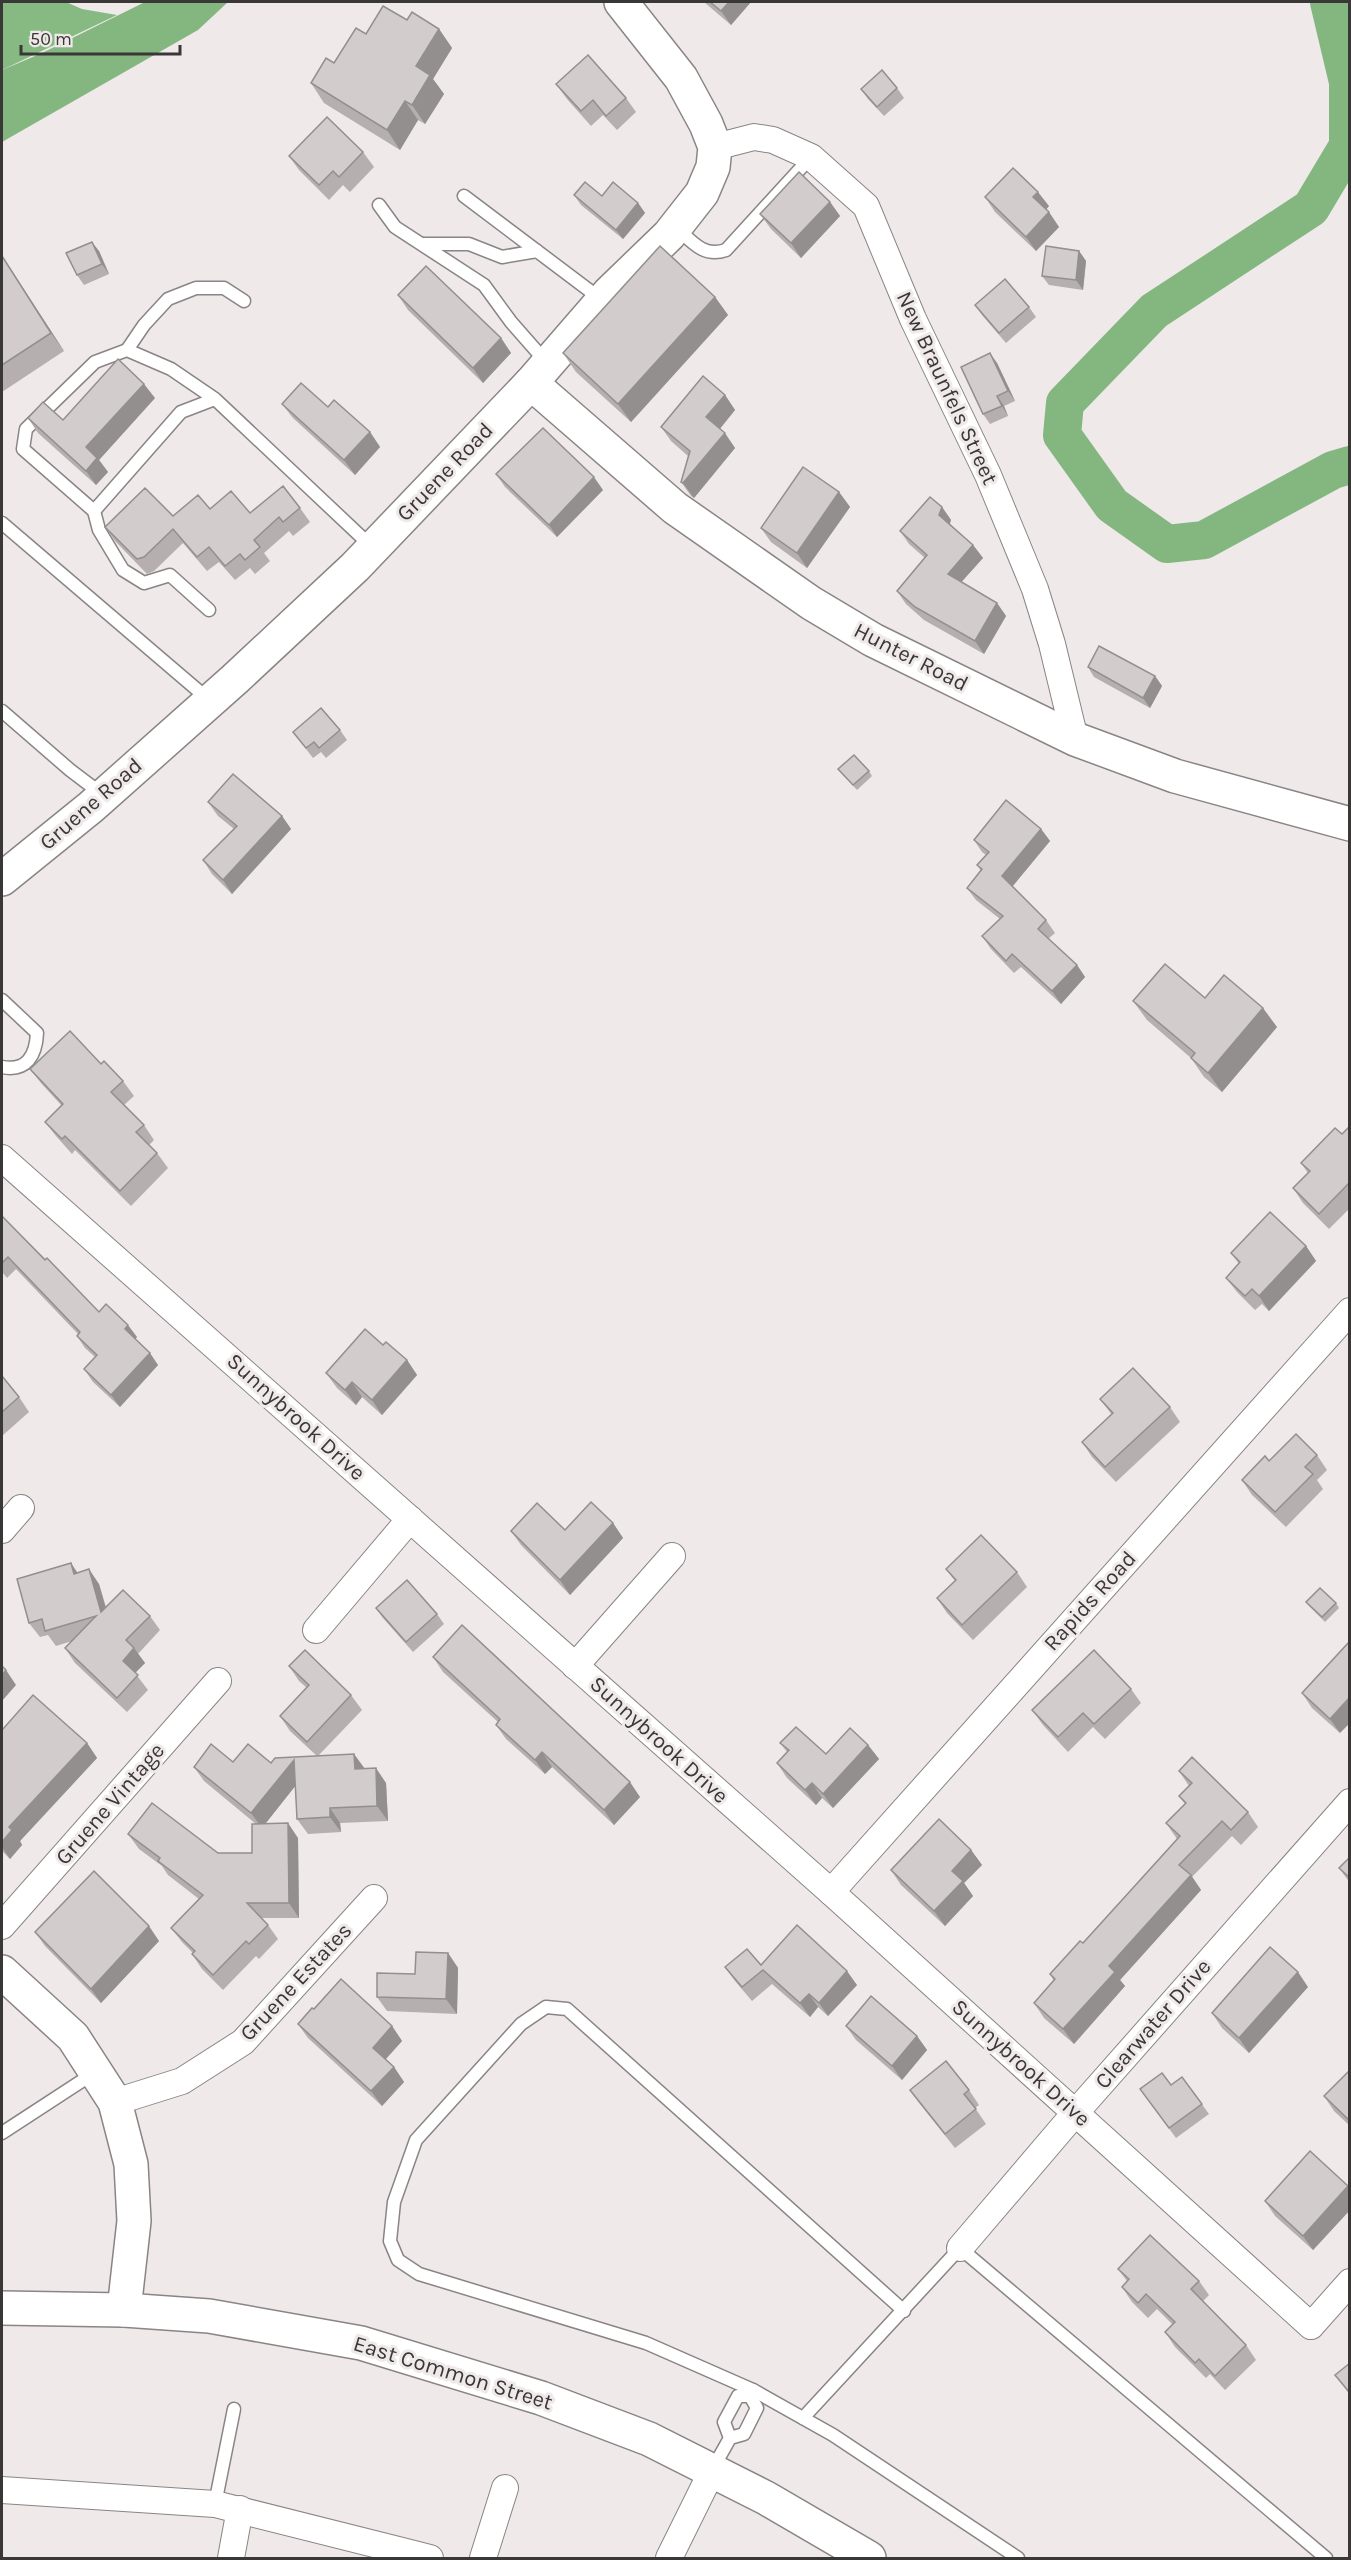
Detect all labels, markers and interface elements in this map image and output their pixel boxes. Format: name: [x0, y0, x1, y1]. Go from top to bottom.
scale bar: [21, 18, 180, 56]
text: 50 m: [30, 28, 72, 50]
street label: New Braunfels Street: [891, 287, 1003, 489]
street label: Gruene Road: [391, 417, 499, 527]
street label: Hunter Road: [850, 617, 972, 697]
street label: Gruene Road: [34, 752, 148, 856]
street label: Sunnybrook Drive: [221, 1348, 371, 1486]
street label: Rapids Road: [1038, 1546, 1142, 1656]
street label: Sunnybrook Drive: [584, 1671, 734, 1809]
street label: Gruene Vintage: [50, 1738, 170, 1870]
street label: Gruene Estates: [235, 1918, 357, 2046]
street label: Clearwater Drive: [1090, 1954, 1216, 2094]
street label: Sunnybrook Drive: [946, 1994, 1096, 2132]
street label: East Common Street: [350, 2330, 556, 2416]

